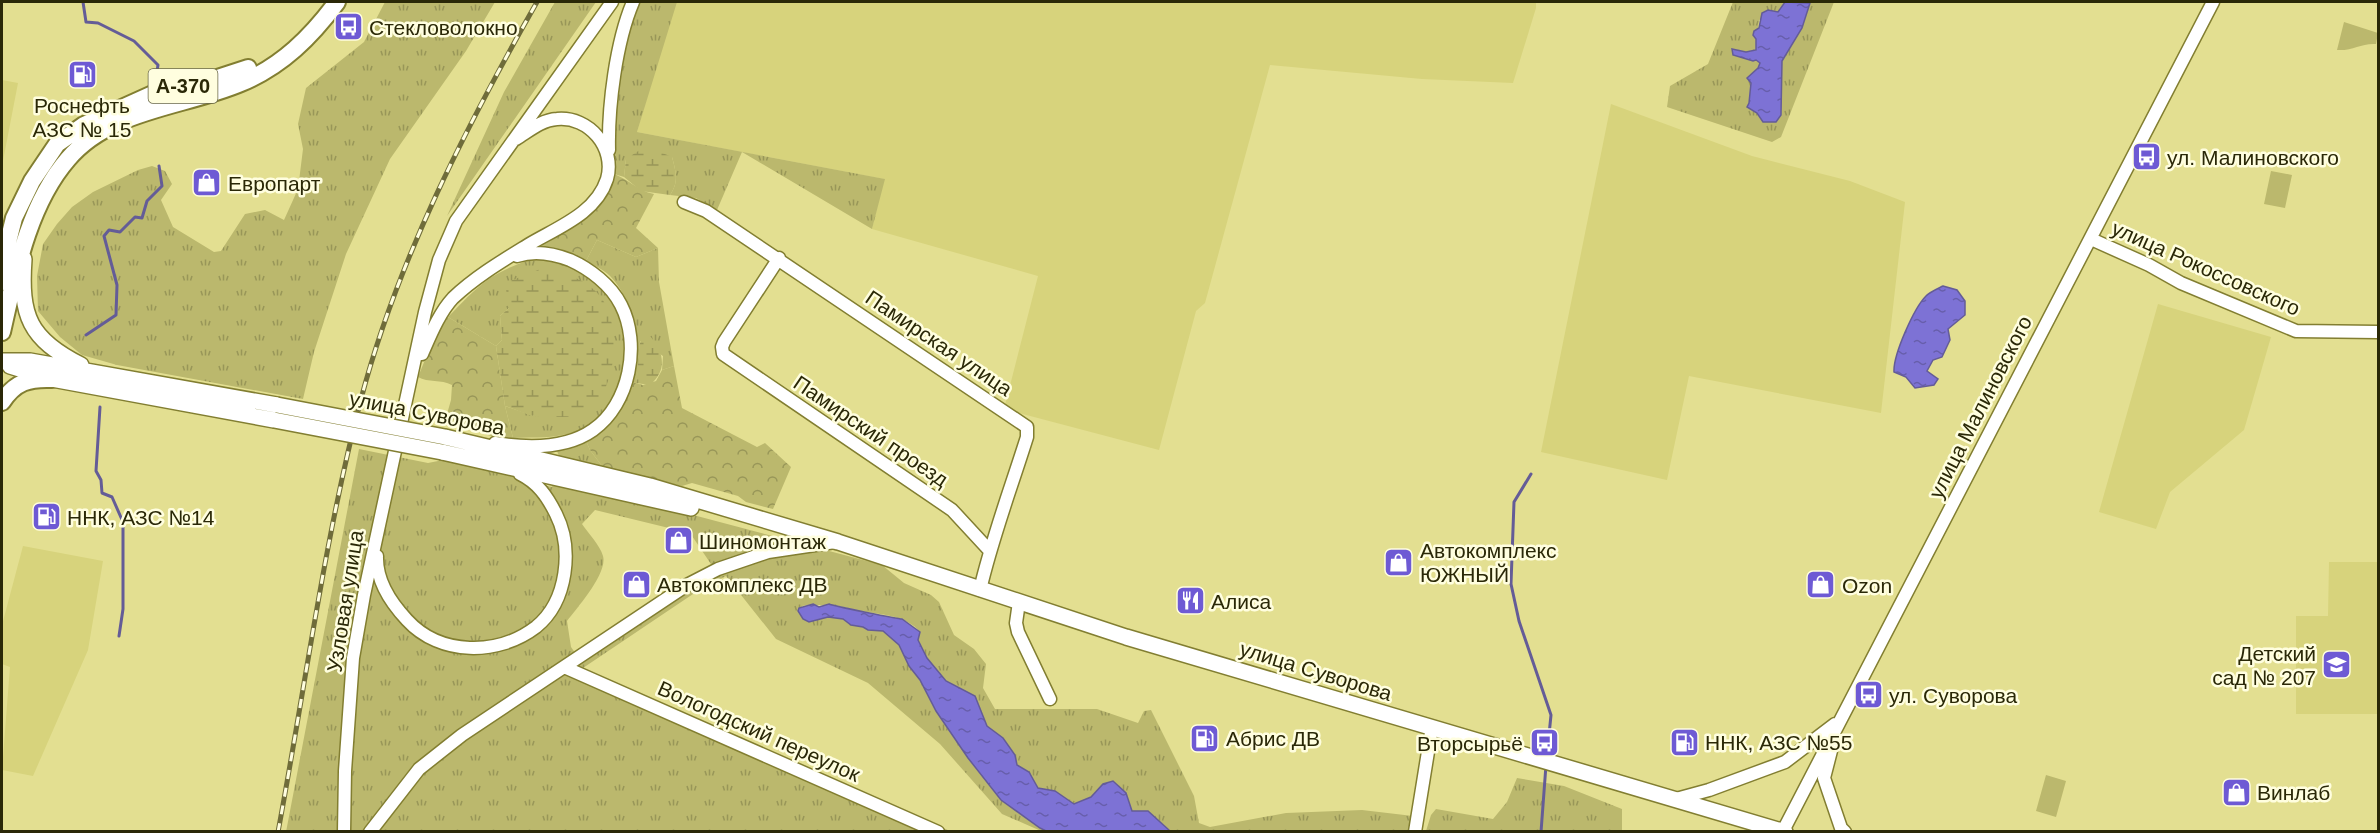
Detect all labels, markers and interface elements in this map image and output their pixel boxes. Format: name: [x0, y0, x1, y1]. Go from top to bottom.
bus stop icon: Стекловолокно: [332, 11, 364, 43]
place label: Стекловолокно: [369, 16, 518, 39]
fuel station icon: Роснефть АЗС № 15: [66, 58, 98, 90]
road number: А-370: [148, 69, 218, 103]
place label: Роснефть АЗС № 15: [33, 94, 131, 141]
bus stop icon: ул. Малиновского: [2130, 141, 2162, 173]
place label: ул. Малиновского: [2167, 146, 2339, 169]
shop icon: Европарт: [191, 167, 223, 199]
place label: Европарт: [228, 172, 321, 195]
street label: улица Рокоссовского: [2108, 216, 2304, 320]
street label: Памирская улица: [862, 286, 1017, 401]
street label: улица Малиновского: [1924, 312, 2036, 502]
street label: Памирский проезд: [790, 371, 952, 491]
street label: улица Суворова: [347, 387, 507, 439]
fuel station icon: ННК, АЗС №14: [30, 501, 62, 533]
place label: ННК, АЗС №14: [67, 506, 215, 529]
shop icon: Шиномонтаж: [662, 525, 694, 557]
street label: Узловая улица: [322, 528, 368, 674]
place label: Шиномонтаж: [699, 530, 826, 553]
place label: Автокомплекс ЮЖНЫЙ: [1420, 539, 1557, 586]
shop icon: Автокомплекс ЮЖНЫЙ: [1383, 546, 1415, 578]
shop icon: Автокомплекс ДВ: [620, 568, 652, 600]
shop icon: Ozon: [1805, 569, 1837, 601]
place label: Автокомплекс ДВ: [657, 573, 828, 596]
place label: Ozon: [1842, 574, 1892, 597]
restaurant icon: Алиса: [1174, 585, 1206, 617]
place label: Алиса: [1211, 590, 1271, 613]
street label: улица Суворова: [1237, 637, 1395, 705]
place label: Детский сад № 207: [2212, 642, 2316, 689]
school or university icon: Детский сад № 207: [2321, 649, 2353, 681]
street label: Вологодский переулок: [654, 676, 864, 786]
bus stop icon: ул. Суворова: [1852, 679, 1884, 711]
place label: ул. Суворова: [1889, 684, 2018, 707]
fuel station icon: Абрис ДВ: [1189, 722, 1221, 754]
fuel station icon: ННК, АЗС №55: [1668, 726, 1700, 758]
place label: Абрис ДВ: [1226, 727, 1320, 750]
bus stop icon: Вторсырьё: [1528, 727, 1560, 759]
place label: ННК, АЗС №55: [1705, 731, 1852, 754]
place label: Вторсырьё: [1417, 732, 1523, 755]
shop icon: Винлаб: [2220, 776, 2252, 808]
place label: Винлаб: [2257, 781, 2330, 804]

